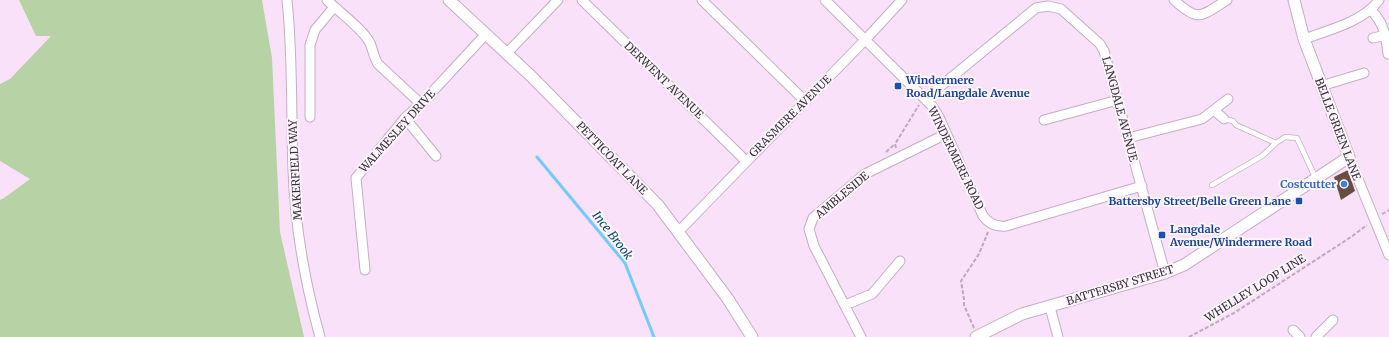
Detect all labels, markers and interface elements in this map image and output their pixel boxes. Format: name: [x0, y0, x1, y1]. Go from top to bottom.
street label: DERWENT AVENUE: [621, 39, 707, 121]
street label: LANGDALE AVENUE: [1099, 55, 1141, 163]
street label: GRASMERE AVENUE: [746, 72, 834, 160]
place label: Windermere Road/Langdale Avenue: [905, 73, 1030, 100]
street label: BELLE GREEN LANE: [1312, 76, 1364, 182]
marker: Windermere Road/Langdale Avenue: [893, 81, 903, 91]
street label: WALMESLEY DRIVE: [355, 87, 438, 176]
street label: WINDERMERE ROAD: [924, 103, 987, 212]
street label: MAKERFIELD WAY: [285, 118, 305, 221]
street label: PETTICOAT LANE: [574, 119, 650, 197]
street label: AMBLESIDE: [812, 169, 872, 222]
place label: Costcutter: [1280, 177, 1336, 191]
marker: Costcutter: [1339, 179, 1349, 189]
place label: Battersby Street/Belle Green Lane: [1108, 194, 1291, 208]
marker: Battersby Street/Belle Green Lane: [1294, 196, 1304, 206]
water label: Ince Brook: [589, 208, 637, 263]
place label: Langdale Avenue/Windermere Road: [1169, 222, 1312, 249]
marker: Langdale Avenue/Windermere Road: [1157, 230, 1167, 240]
street label: WHELLEY LOOP LINE: [1201, 251, 1308, 325]
street label: BATTERSBY STREET: [1065, 262, 1176, 308]

